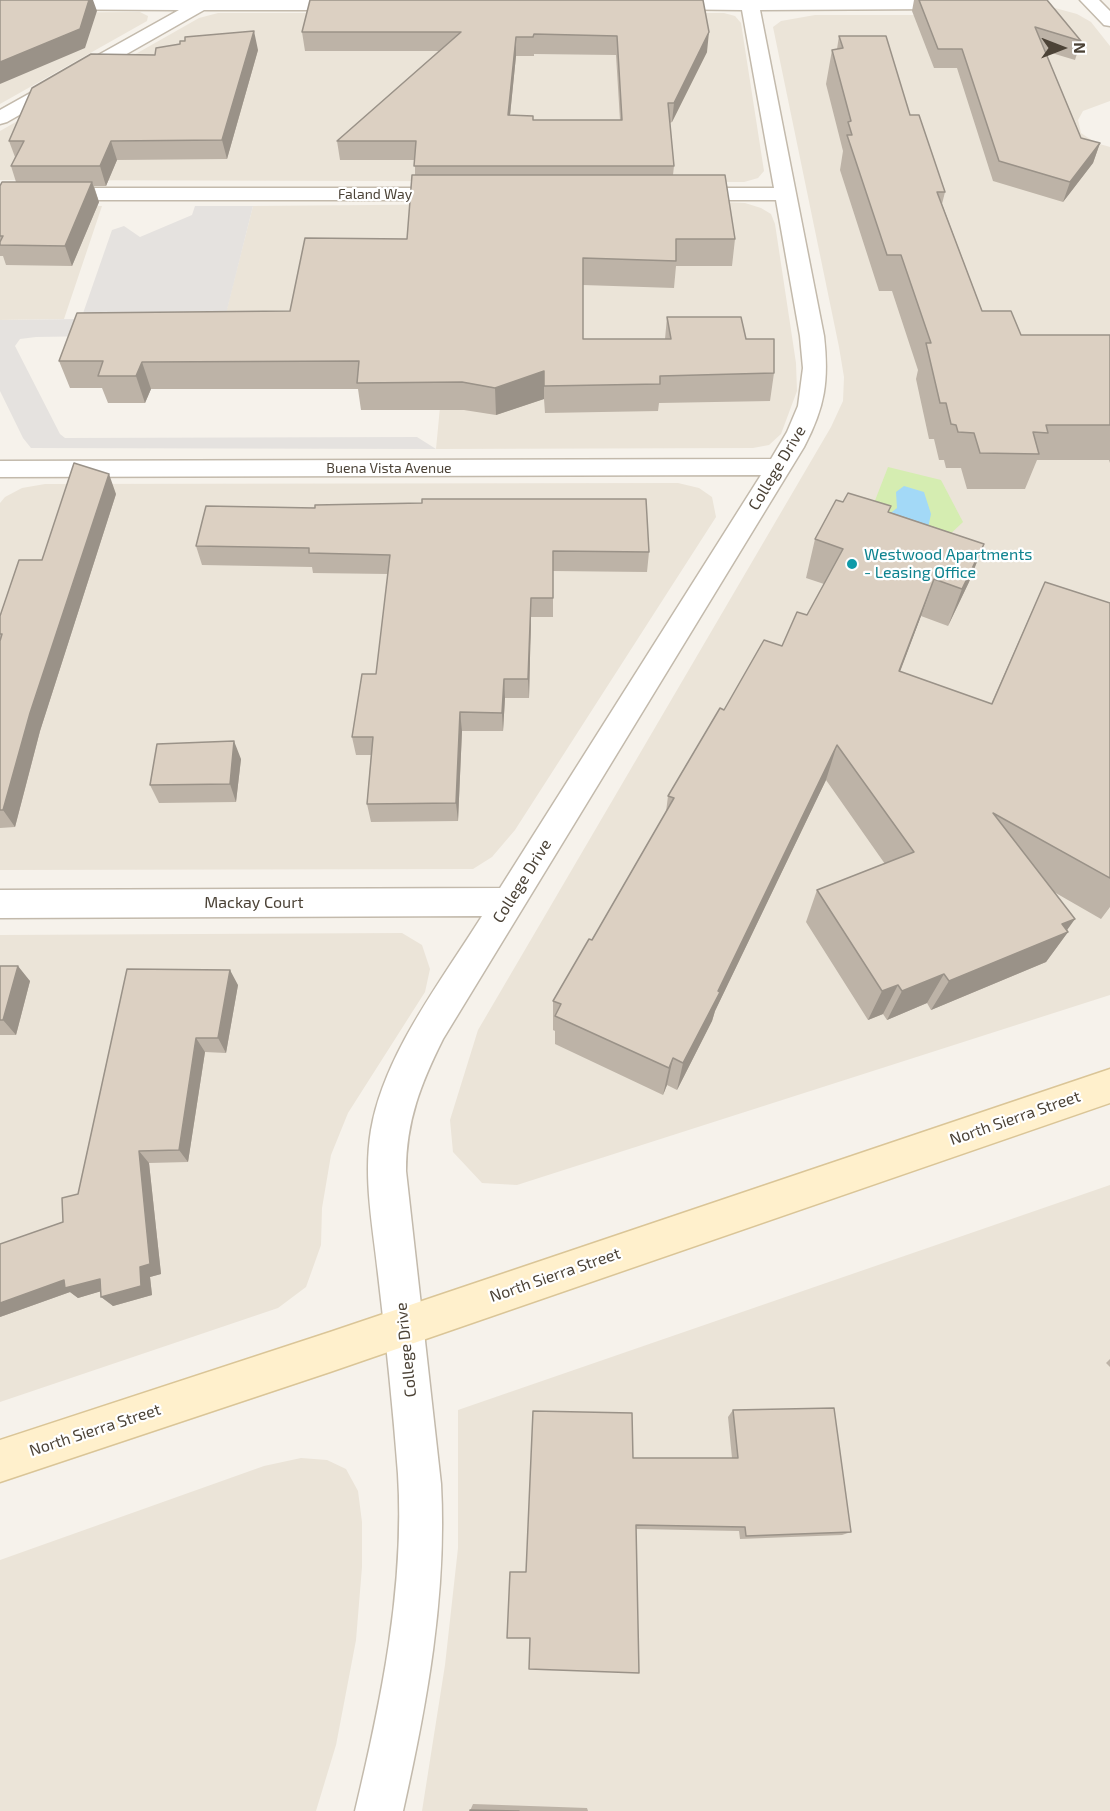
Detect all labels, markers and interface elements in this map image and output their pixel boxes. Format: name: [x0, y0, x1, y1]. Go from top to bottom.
north arrow: [1032, 18, 1092, 78]
text: N: [1071, 42, 1090, 54]
street label: Faland Way: [338, 186, 412, 202]
street label: College Drive: [744, 422, 810, 514]
street label: Buena Vista Avenue: [326, 460, 452, 476]
place label: Westwood Apartments - Leasing Office: [864, 545, 1032, 583]
marker: Westwood Apartments - Leasing Office: [845, 557, 859, 571]
street label: College Drive: [489, 835, 555, 927]
street label: Mackay Court: [204, 893, 304, 913]
street label: North Sierra Street: [947, 1087, 1083, 1149]
street label: North Sierra Street: [487, 1244, 623, 1306]
street label: College Drive: [391, 1302, 421, 1398]
street label: North Sierra Street: [27, 1400, 163, 1460]

